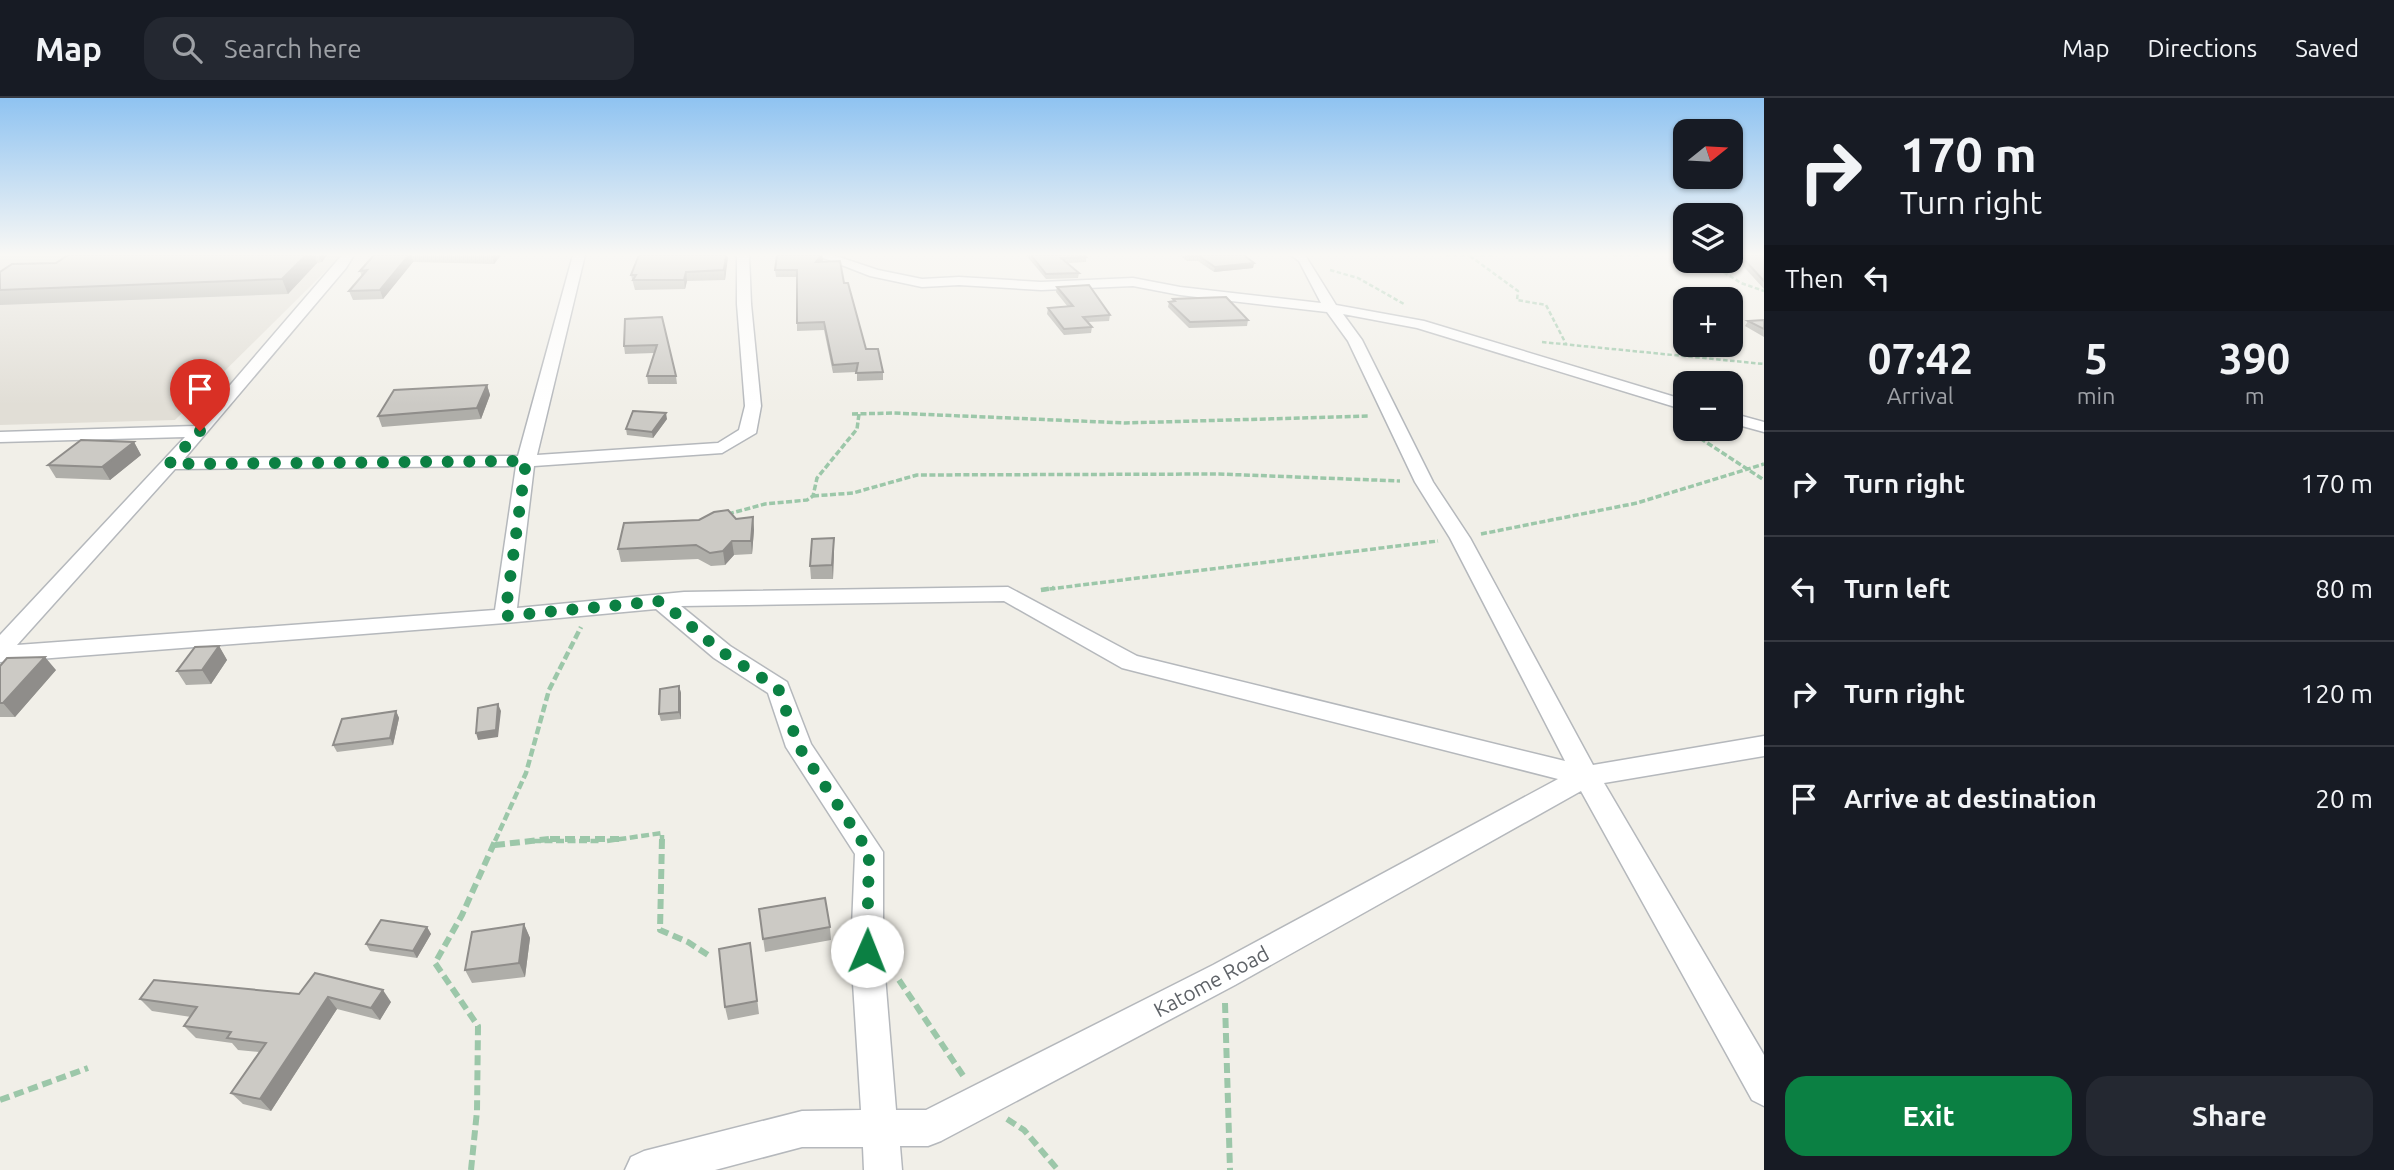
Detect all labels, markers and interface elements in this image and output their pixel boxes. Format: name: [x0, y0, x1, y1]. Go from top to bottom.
search box: [144, 17, 634, 80]
icon: search: [168, 29, 206, 67]
text: Map: [35, 30, 102, 67]
text: Search here: [224, 34, 362, 63]
text: Map: [2062, 35, 2109, 62]
text: Directions: [2147, 35, 2257, 62]
text: Saved: [2295, 35, 2359, 62]
north arrow: [1673, 119, 1743, 189]
map controls: [1673, 119, 1743, 441]
icon: right: [1785, 126, 1876, 217]
text: 170 m: [1900, 126, 2037, 181]
text: Turn right: [1900, 184, 2042, 220]
button: layers: [1673, 203, 1743, 273]
icon: left: [1858, 259, 1896, 297]
text: Then: [1785, 264, 1844, 293]
button: +: [1673, 287, 1743, 357]
text: 07:42: [1868, 335, 1973, 382]
text: 5: [2084, 335, 2108, 382]
text: 390: [2219, 335, 2290, 382]
pin: [170, 359, 230, 431]
icon: arrive: [181, 370, 219, 408]
button: −: [1673, 371, 1743, 441]
text: Arrival: [1887, 383, 1954, 408]
text: min: [2077, 383, 2115, 408]
text: m: [2245, 383, 2265, 408]
icon: right: [1785, 465, 1823, 503]
text: Turn right: [1844, 469, 1965, 498]
text: 170 m: [2301, 469, 2373, 498]
icon: left: [1785, 570, 1823, 608]
text: Turn left: [1844, 574, 1950, 603]
text: 80 m: [2315, 574, 2373, 603]
icon: right: [1785, 675, 1823, 713]
text: Turn right: [1844, 679, 1965, 708]
text: 120 m: [2301, 679, 2373, 708]
icon: arrive: [1785, 780, 1823, 818]
text: Arrive at destination: [1844, 784, 2097, 813]
text: 20 m: [2315, 784, 2373, 813]
position arrow: [830, 914, 904, 988]
street label: Katome Road: [1149, 941, 1273, 1021]
button: Exit: [1785, 1076, 2072, 1156]
button: Share: [2086, 1076, 2373, 1156]

